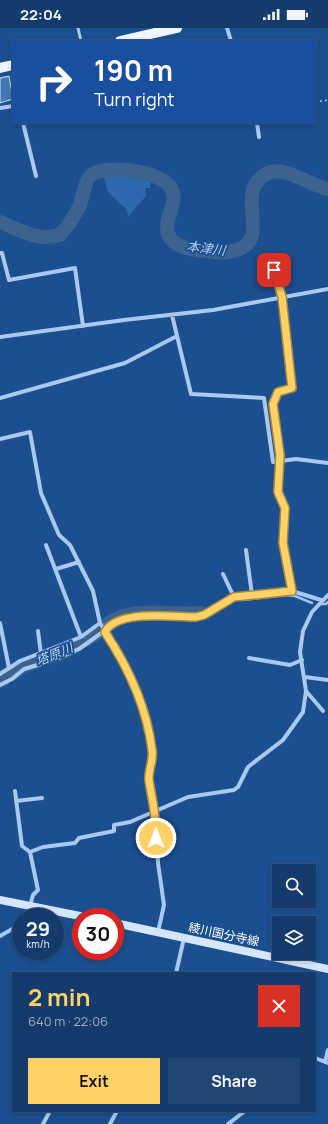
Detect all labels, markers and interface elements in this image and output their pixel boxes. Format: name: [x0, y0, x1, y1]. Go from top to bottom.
text: 22:04: [20, 4, 62, 25]
text: 190 m: [94, 51, 173, 89]
icon: right: [28, 56, 80, 108]
text: Turn right: [94, 87, 175, 111]
water label: 本津川: [186, 237, 228, 260]
pin: [257, 253, 291, 287]
icon: arrive: [263, 259, 285, 281]
water label: 塔原川: [33, 637, 77, 670]
position arrow: [135, 817, 177, 859]
map controls: [272, 864, 316, 960]
button: search: [272, 864, 316, 908]
speed limit sign: 30: [72, 908, 124, 960]
text: 29: [26, 915, 50, 942]
button: layers: [272, 916, 316, 960]
street label: 綾川国分寺線: [187, 918, 261, 950]
text: km/h: [26, 937, 50, 951]
text: 2 min: [28, 980, 90, 1013]
button: close: [258, 985, 300, 1027]
text: 640 m · 22:06: [28, 1012, 108, 1030]
button: Exit: [28, 1058, 160, 1104]
button: Share: [168, 1058, 300, 1104]

